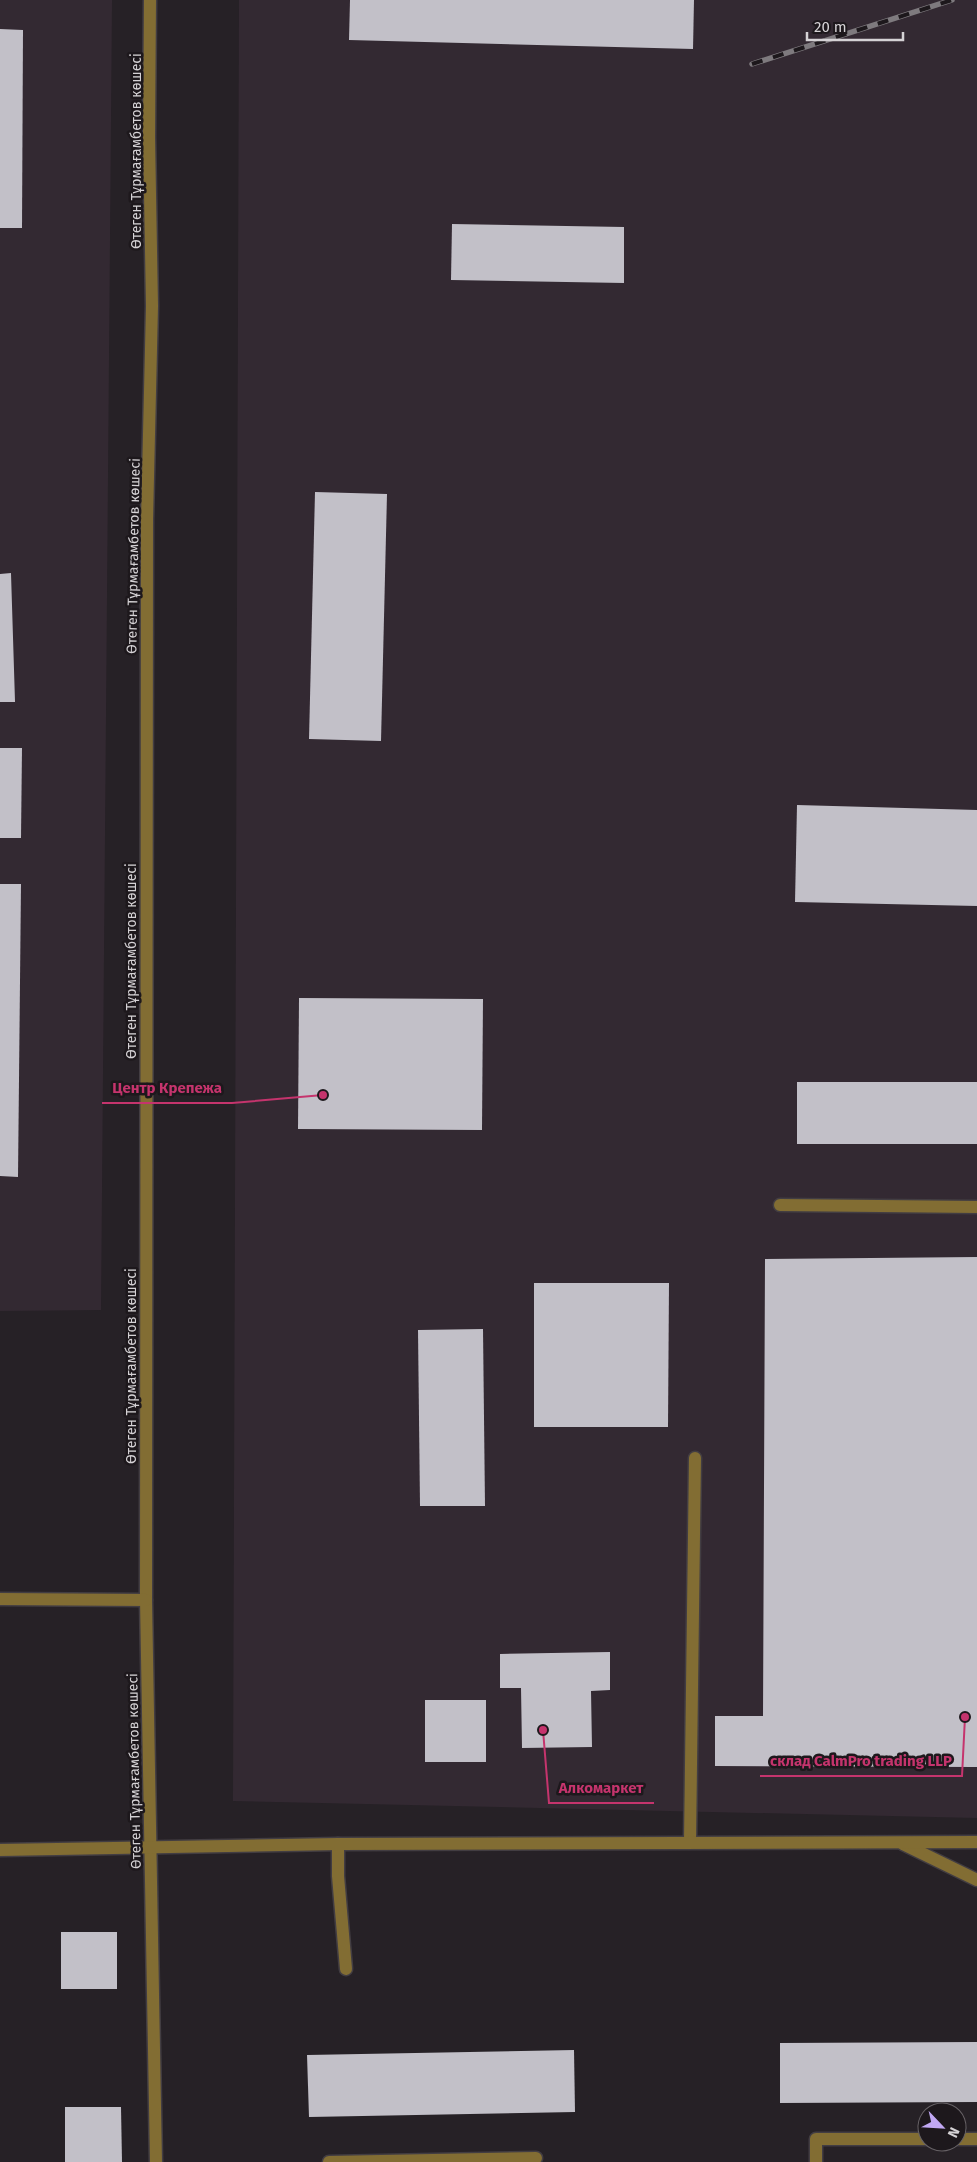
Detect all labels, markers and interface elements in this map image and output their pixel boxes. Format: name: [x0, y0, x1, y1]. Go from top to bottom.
scale bar: [807, 10, 903, 42]
text: 20 m: [814, 18, 847, 36]
street label: Өтеген Тұрмағамбетов көшесі: [128, 53, 145, 249]
street label: Өтеген Тұрмағамбетов көшесі: [123, 458, 144, 654]
street label: Өтеген Тұрмағамбетов көшесі: [123, 863, 140, 1059]
callout: Центр Крепежа: [102, 1073, 232, 1103]
text: Центр Крепежа: [112, 1079, 222, 1097]
street label: Өтеген Тұрмағамбетов көшесі: [123, 1268, 140, 1464]
street label: Өтеген Тұрмағамбетов көшесі: [124, 1673, 145, 1869]
callout: склад CalmPro trading LLP: [760, 1746, 962, 1776]
text: склад CalmPro trading LLP: [770, 1752, 952, 1770]
callout: Алкомаркет: [549, 1773, 654, 1803]
text: Алкомаркет: [558, 1779, 644, 1797]
north arrow: [917, 2102, 967, 2152]
text: N: [944, 2124, 963, 2140]

